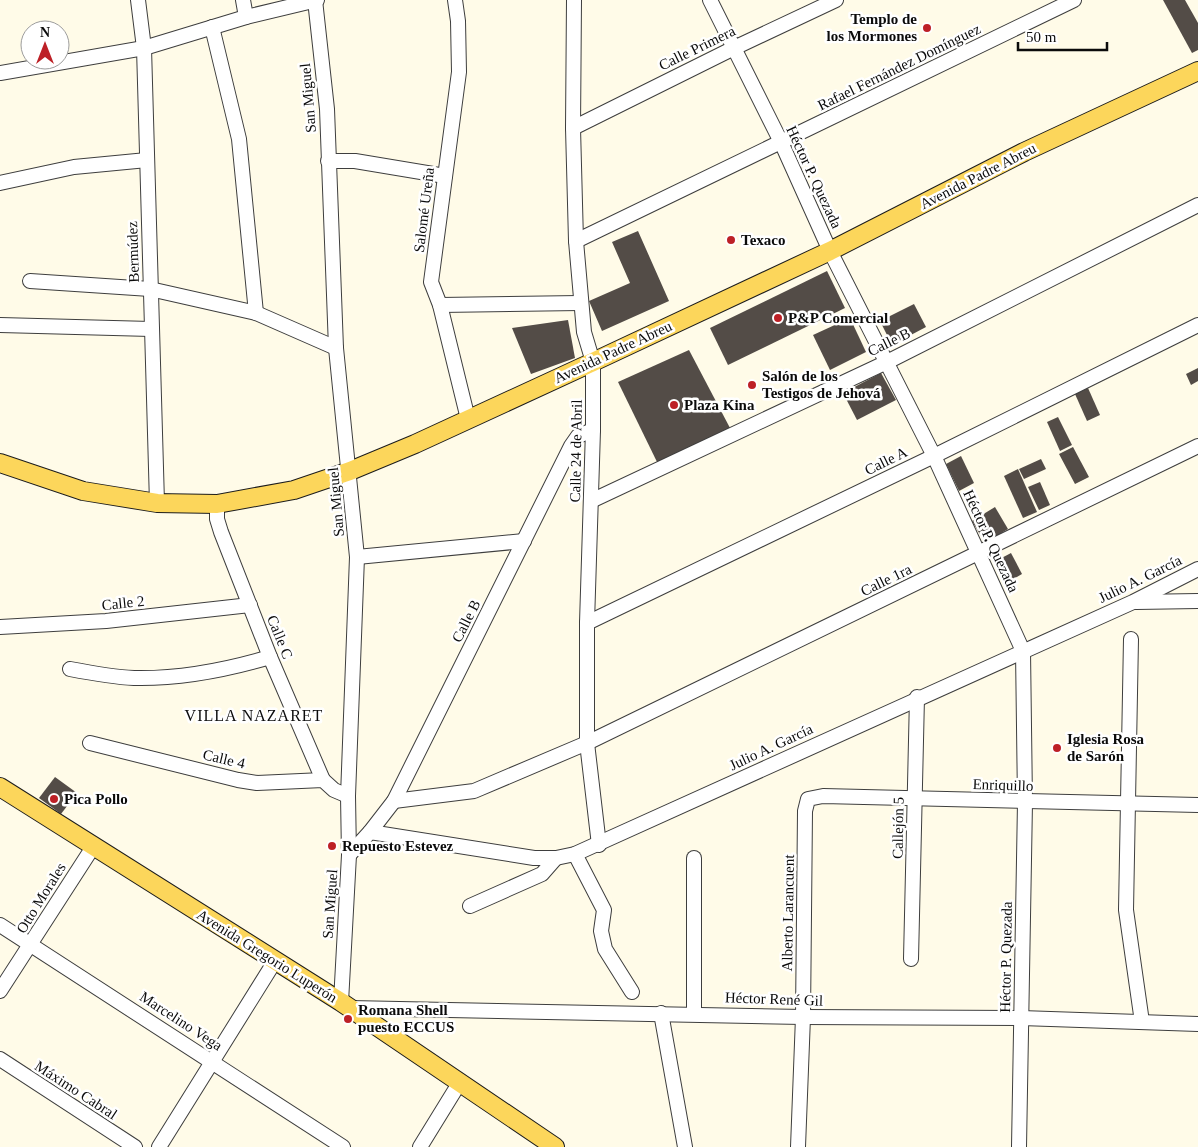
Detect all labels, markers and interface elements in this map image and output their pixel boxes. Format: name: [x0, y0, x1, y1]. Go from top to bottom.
place label: Templo de los Mormones: [827, 11, 917, 44]
north arrow: [20, 20, 70, 70]
street label: Rafael Fernández Domínguez: [815, 20, 983, 113]
scale bar: [1018, 20, 1107, 52]
street label: Calle Primera: [656, 22, 738, 73]
marker: Templo de los Mormones: [921, 22, 933, 34]
text: N: [40, 25, 50, 40]
text: 50 m: [1026, 29, 1057, 45]
street label: San Miguel: [297, 63, 319, 133]
street label: Héctor P. Quezada: [783, 123, 845, 231]
street label: Avenida Padre Abreu: [917, 140, 1039, 212]
street label: Salomé Ureña: [411, 166, 437, 253]
street label: Bermúdez: [124, 221, 142, 283]
place label: Texaco: [741, 232, 785, 248]
marker: Texaco: [725, 234, 737, 246]
place label: P&P Comercial: [788, 310, 888, 326]
marker: P&P Comercial: [772, 312, 784, 324]
street label: Avenida Padre Abreu: [552, 317, 675, 386]
street label: Calle B: [865, 325, 913, 359]
place label: Salón de los Testigos de Jehová: [762, 368, 881, 401]
marker: Salón de los Testigos de Jehová: [746, 379, 758, 391]
place label: Plaza Kina: [684, 397, 755, 413]
street label: Calle 24 de Abril: [567, 399, 585, 503]
marker: Plaza Kina: [668, 399, 680, 411]
street label: Calle A: [862, 444, 910, 478]
street label: San Miguel: [325, 467, 347, 537]
street label: Héctor P. Quezada: [960, 487, 1022, 595]
street label: Julio A. García: [1096, 552, 1184, 606]
street label: Calle 1ra: [858, 561, 914, 599]
street label: Calle 2: [101, 593, 145, 613]
street label: Calle B: [449, 597, 483, 645]
street label: Calle C: [264, 613, 296, 661]
district label: VILLA NAZARET: [185, 707, 323, 724]
street label: Julio A. García: [727, 721, 816, 773]
place label: Iglesia Rosa de Sarón: [1067, 731, 1145, 764]
marker: Iglesia Rosa de Sarón: [1051, 742, 1063, 754]
street label: Calle 4: [201, 746, 247, 772]
street label: Enriquillo: [972, 776, 1034, 794]
place label: Pica Pollo: [64, 791, 128, 807]
marker: Pica Pollo: [48, 793, 60, 805]
street label: Callejón 5: [889, 797, 907, 859]
place label: Repuesto Estevez: [342, 838, 454, 854]
marker: Repuesto Estevez: [326, 840, 338, 852]
street label: Alberto Larancuent: [779, 854, 797, 972]
street label: Otto Morales: [13, 860, 69, 936]
street label: San Miguel: [320, 869, 340, 939]
street label: Héctor P. Quezada: [997, 901, 1015, 1013]
street label: Avenida Gregorio Luperón: [194, 906, 340, 1006]
street label: Marcelino Vega: [137, 988, 226, 1054]
street label: Héctor René Gil: [725, 989, 823, 1009]
place label: Romana Shell puesto ECCUS: [358, 1002, 454, 1035]
marker: Romana Shell puesto ECCUS: [342, 1013, 354, 1025]
street label: Máximo Cabral: [32, 1058, 120, 1122]

